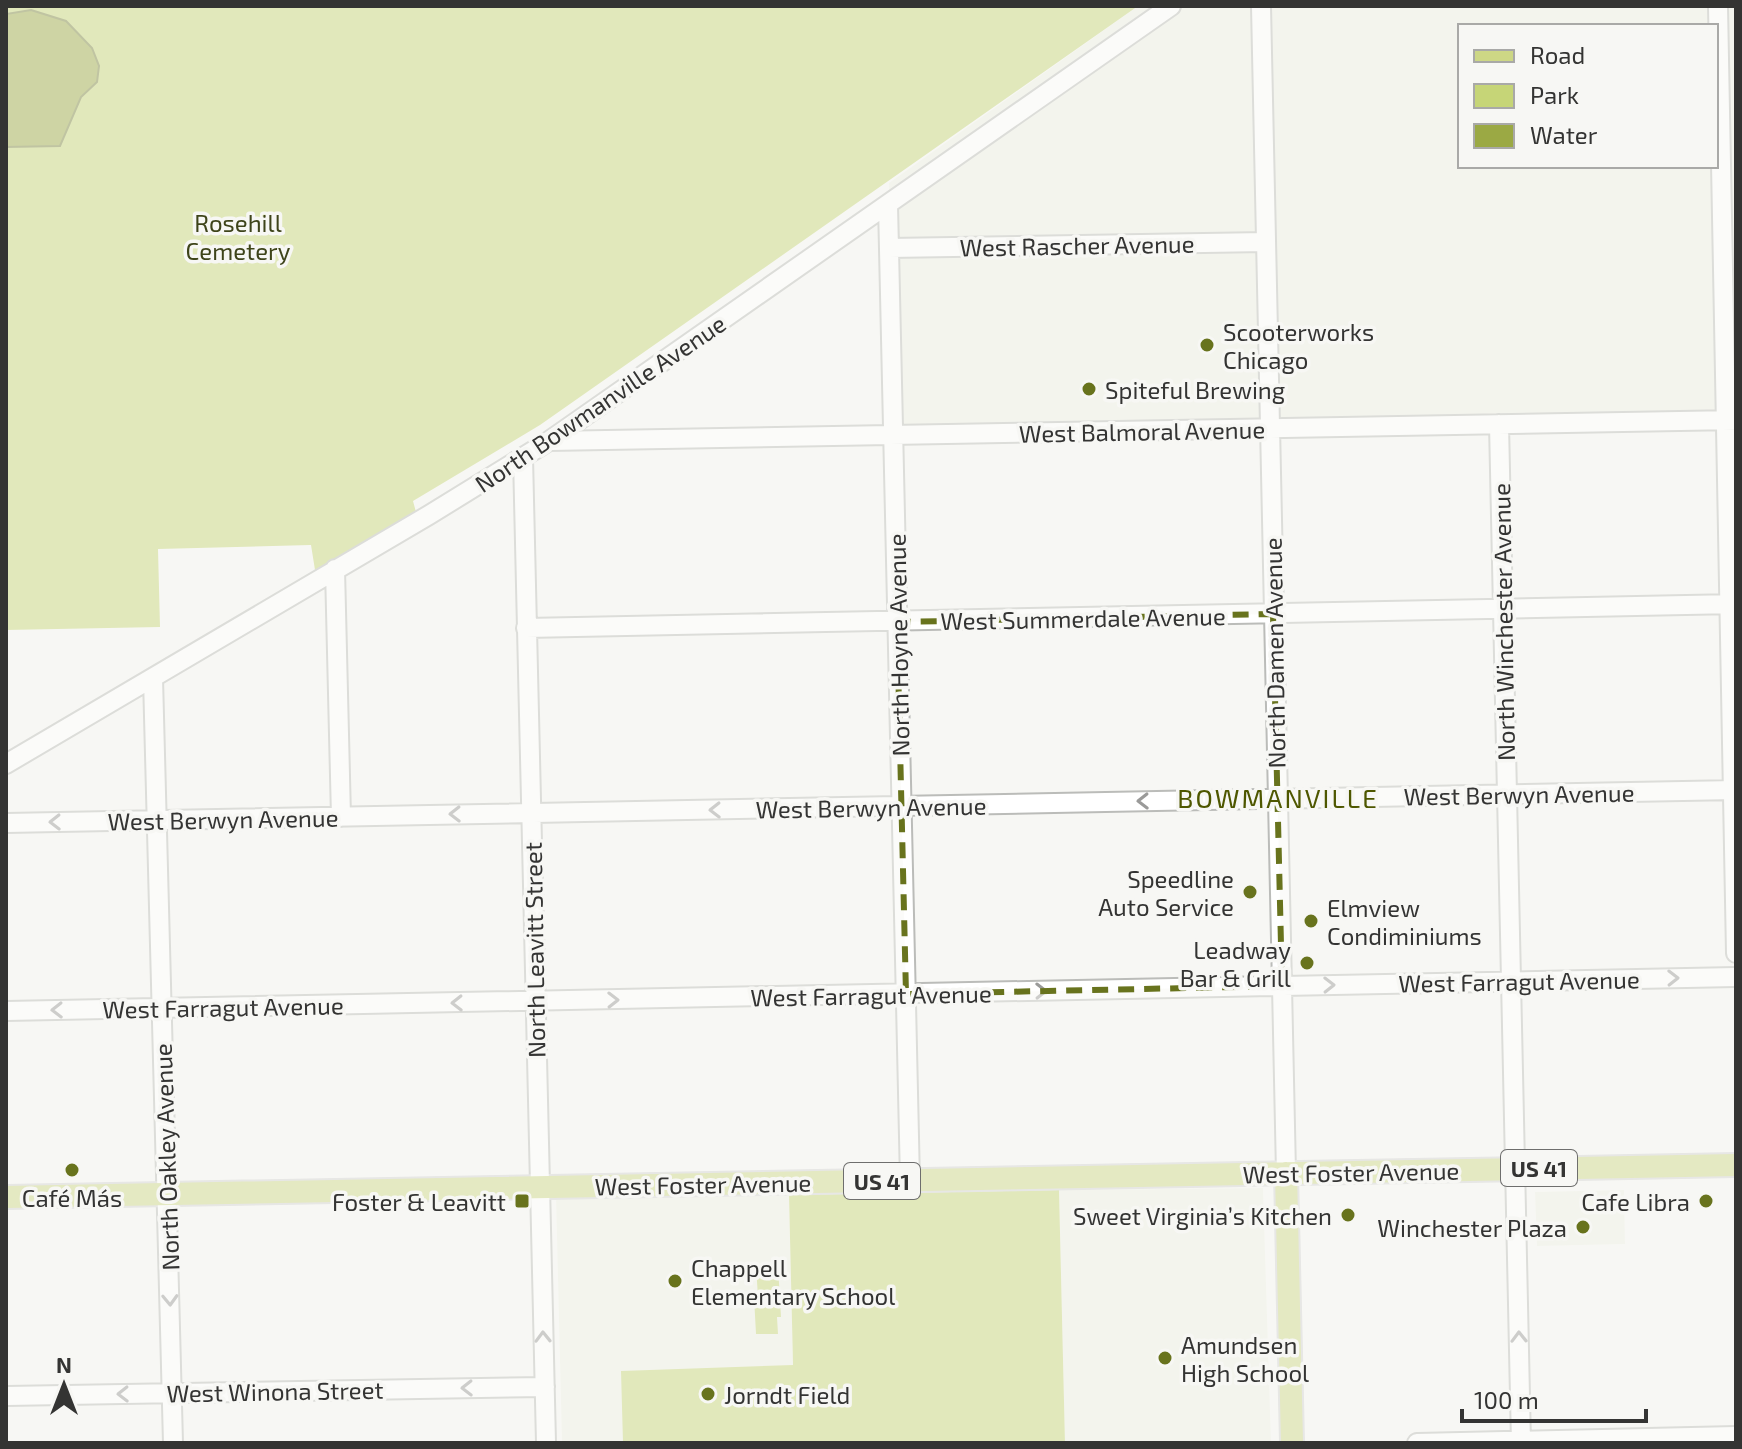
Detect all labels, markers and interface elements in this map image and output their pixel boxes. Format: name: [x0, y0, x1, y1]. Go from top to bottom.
legend: [1458, 24, 1718, 168]
text: Road: [1530, 40, 1585, 69]
text: Park: [1530, 80, 1579, 109]
text: Water: [1530, 120, 1598, 149]
park label: Rosehill Cemetery: [186, 208, 291, 265]
street label: West Rascher Avenue: [959, 228, 1195, 262]
street label: North Bowmanville Avenue: [469, 308, 731, 498]
place label: Scooterworks Chicago: [1223, 317, 1374, 374]
marker: Scooterworks Chicago: [1198, 336, 1216, 354]
place label: Spiteful Brewing: [1105, 375, 1285, 404]
marker: Spiteful Brewing: [1080, 380, 1098, 398]
street label: West Balmoral Avenue: [1019, 414, 1265, 448]
street label: North Winchester Avenue: [1486, 483, 1520, 761]
street label: North Hoyne Avenue: [882, 533, 914, 757]
street label: North Damen Avenue: [1257, 537, 1291, 769]
street label: West Summerdale Avenue: [940, 601, 1226, 635]
street label: West Berwyn Avenue: [1403, 777, 1635, 811]
district label: BOWMANVILLE: [1177, 782, 1379, 813]
street label: West Berwyn Avenue: [755, 790, 987, 824]
one-way arrow: [1136, 793, 1149, 810]
one-way arrow: [708, 801, 721, 818]
street label: West Berwyn Avenue: [107, 802, 339, 836]
one-way arrow: [448, 806, 461, 823]
one-way arrow: [48, 813, 61, 831]
street label: North Leavitt Street: [518, 842, 550, 1058]
place label: Speedline Auto Service: [1098, 864, 1234, 921]
marker: Speedline Auto Service: [1241, 883, 1259, 901]
place label: Elmview Condiminiums: [1327, 893, 1482, 950]
marker: Elmview Condiminiums: [1302, 912, 1320, 930]
place label: Leadway Bar & Grill: [1180, 935, 1291, 992]
marker: Leadway Bar & Grill: [1298, 954, 1316, 972]
street label: West Farragut Avenue: [1398, 964, 1640, 998]
one-way arrow: [1667, 969, 1680, 987]
one-way arrow: [1323, 977, 1336, 994]
street label: West Farragut Avenue: [750, 978, 992, 1012]
one-way arrow: [1035, 983, 1048, 1000]
street label: West Farragut Avenue: [102, 990, 344, 1024]
one-way arrow: [607, 992, 620, 1009]
one-way arrow: [450, 995, 463, 1012]
one-way arrow: [50, 1001, 63, 1019]
street label: North Oakley Avenue: [148, 1043, 184, 1271]
road number: US 41: [1501, 1150, 1577, 1186]
street label: West Foster Avenue: [1242, 1156, 1460, 1188]
marker: Café Más: [63, 1161, 81, 1179]
road number: US 41: [844, 1163, 920, 1199]
street label: West Foster Avenue: [594, 1168, 812, 1200]
place label: Café Más: [22, 1183, 122, 1212]
place label: Foster & Leavitt: [332, 1187, 506, 1216]
place label: Cafe Libra: [1581, 1187, 1690, 1216]
marker: Foster & Leavitt: [513, 1192, 531, 1210]
marker: Cafe Libra: [1697, 1192, 1715, 1210]
place label: Sweet Virginia’s Kitchen: [1073, 1201, 1332, 1230]
marker: Sweet Virginia’s Kitchen: [1339, 1206, 1357, 1224]
place label: Winchester Plaza: [1377, 1213, 1567, 1242]
marker: Winchester Plaza: [1574, 1218, 1592, 1236]
place label: Chappell Elementary School: [691, 1253, 895, 1310]
marker: Chappell Elementary School: [666, 1272, 684, 1290]
one-way arrow: [161, 1294, 178, 1307]
one-way arrow: [535, 1330, 552, 1343]
place label: Amundsen High School: [1181, 1330, 1309, 1387]
one-way arrow: [1510, 1330, 1528, 1343]
north arrow: [24, 1345, 104, 1425]
marker: Amundsen High School: [1156, 1349, 1174, 1367]
text: N: [56, 1351, 72, 1377]
scale bar: [1462, 1373, 1646, 1423]
street label: West Winona Street: [166, 1375, 384, 1407]
one-way arrow: [460, 1379, 473, 1397]
place label: Jorndt Field: [724, 1380, 850, 1409]
one-way arrow: [116, 1385, 129, 1403]
marker: Jorndt Field: [699, 1385, 717, 1403]
text: 100 m: [1474, 1385, 1539, 1414]

